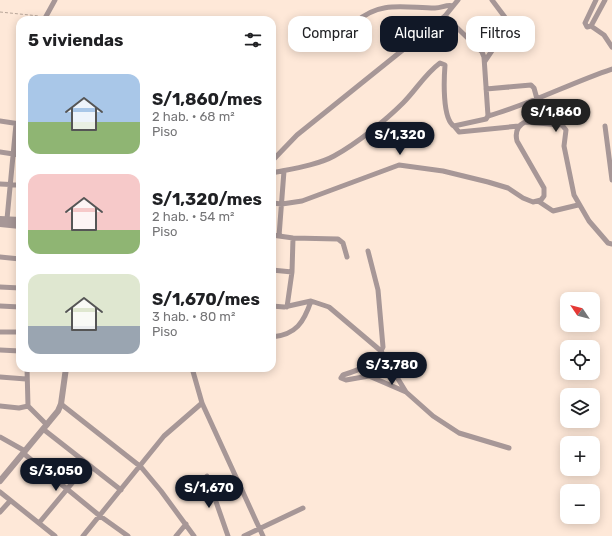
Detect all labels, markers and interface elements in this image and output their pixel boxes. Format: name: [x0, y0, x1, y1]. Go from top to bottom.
chip: Comprar: [288, 16, 372, 52]
chip: Alquilar: [380, 16, 458, 52]
chip: Filtros: [466, 16, 535, 52]
icon: filters: [242, 29, 264, 51]
text: 5 viviendas: [28, 30, 123, 50]
text: S/1,860/mes: [152, 89, 262, 109]
icon: home: [60, 90, 108, 138]
pin: S/1,860: [519, 99, 593, 133]
text: S/1,860: [530, 104, 582, 119]
text: 2 hab. · 68 m²: [152, 109, 235, 124]
pin: S/1,320: [363, 122, 437, 156]
text: Piso: [152, 124, 178, 139]
text: S/1,320: [374, 127, 426, 142]
text: S/1,320/mes: [152, 189, 262, 209]
icon: home: [60, 190, 108, 238]
text: 2 hab. · 54 m²: [152, 209, 234, 224]
text: Piso: [152, 224, 178, 239]
text: S/1,670/mes: [152, 289, 260, 309]
icon: home: [60, 290, 108, 338]
north arrow: [560, 292, 600, 332]
map controls: [560, 292, 600, 524]
text: 3 hab. · 80 m²: [152, 309, 235, 324]
text: Piso: [152, 324, 178, 339]
button: locate: [560, 340, 600, 380]
pin: S/3,780: [355, 352, 429, 386]
text: S/3,780: [366, 357, 418, 372]
button: layers: [560, 388, 600, 428]
button: +: [560, 436, 600, 476]
pin: S/3,050: [19, 458, 93, 492]
text: S/3,050: [29, 463, 83, 478]
pin: S/1,670: [172, 475, 246, 509]
text: S/1,670: [184, 480, 234, 495]
button: −: [560, 484, 600, 524]

